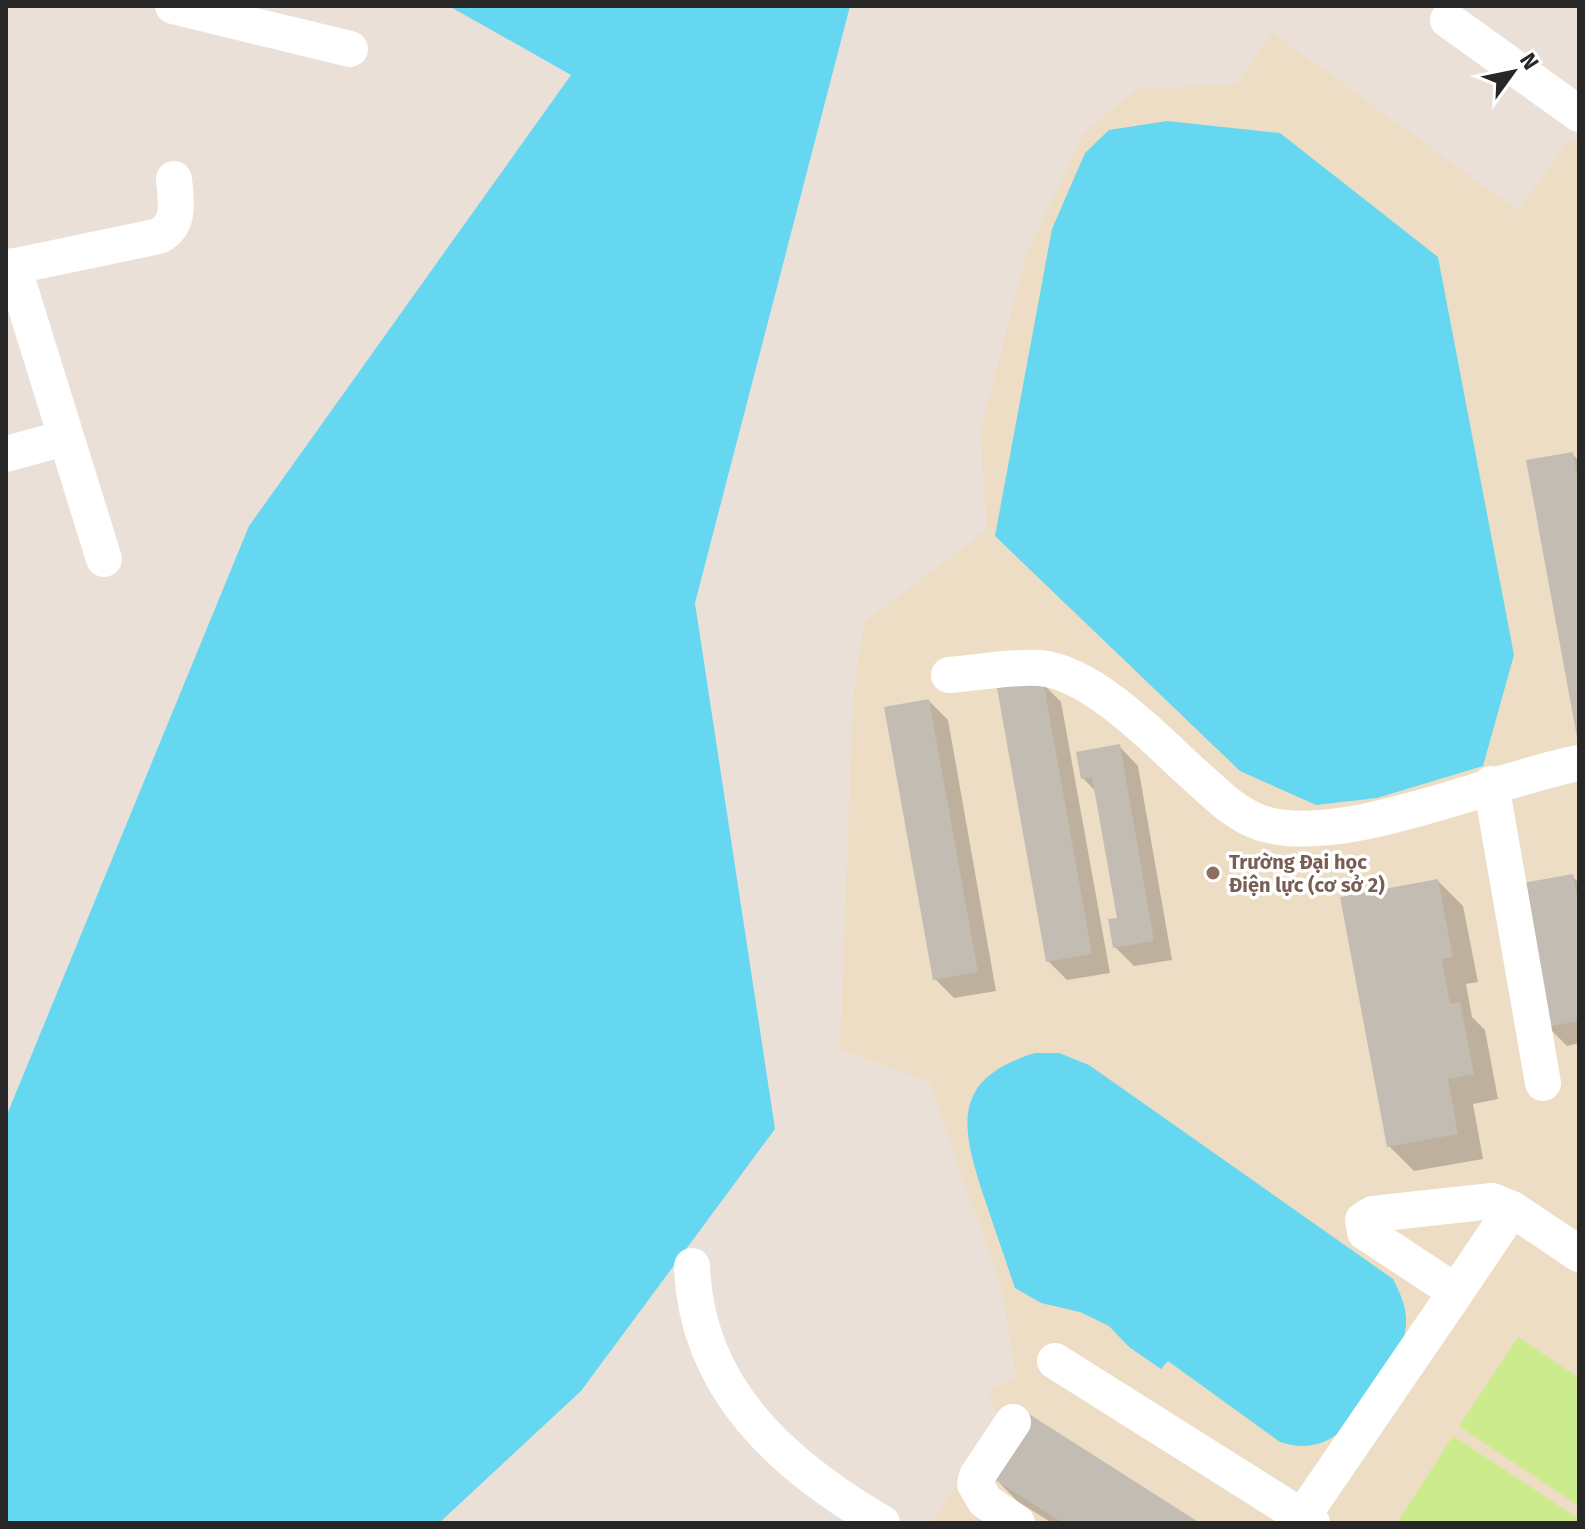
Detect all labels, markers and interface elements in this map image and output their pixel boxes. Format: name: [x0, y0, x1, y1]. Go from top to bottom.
north arrow: [1473, 32, 1553, 112]
text: N: [1514, 48, 1545, 75]
place label: Trường Đại học Điện lực (cơ sở 2): [1229, 850, 1385, 897]
marker: Trường Đại học Điện lực (cơ sở 2): [1204, 864, 1222, 882]

